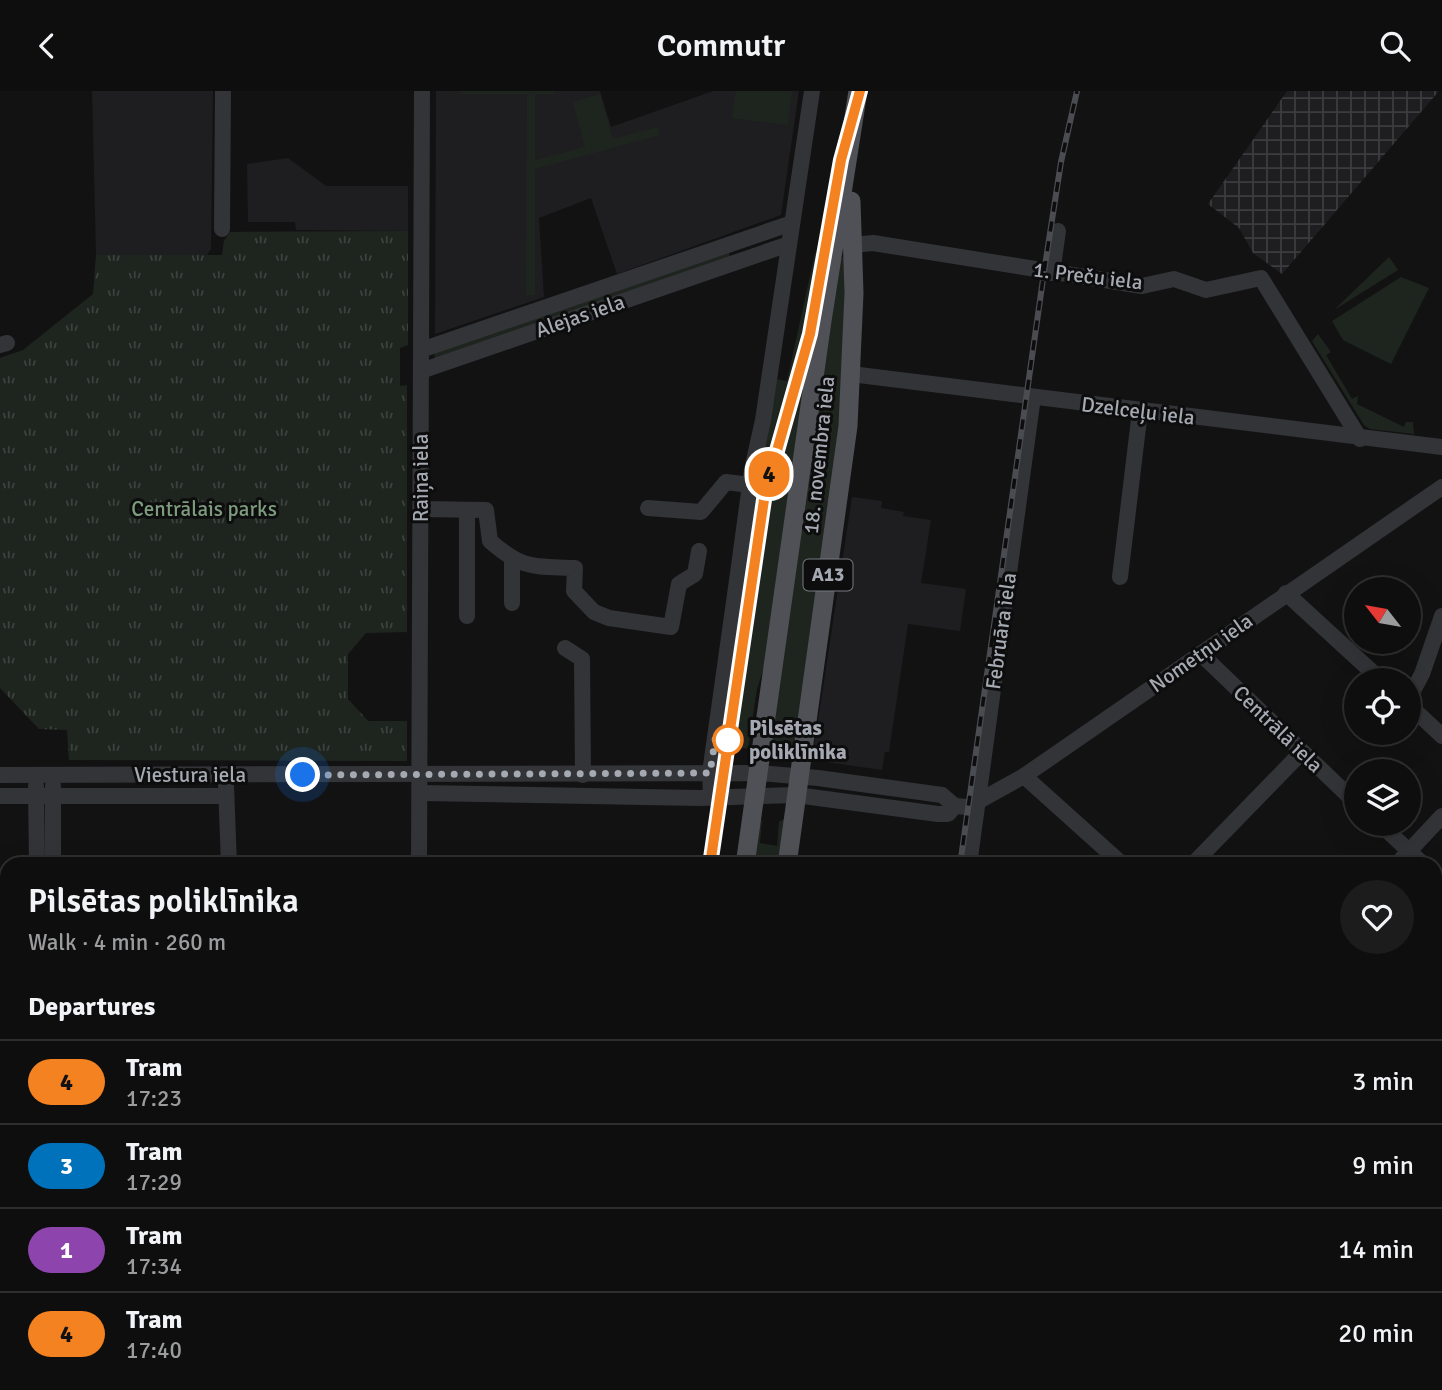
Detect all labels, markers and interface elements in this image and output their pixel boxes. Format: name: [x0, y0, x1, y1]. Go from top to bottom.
text: Commutr: [657, 26, 785, 65]
icon: back: [28, 27, 66, 65]
icon: search: [1376, 27, 1414, 65]
street label: 1. Preču iela: [1032, 256, 1144, 296]
street label: Alejas iela: [532, 289, 628, 343]
street label: 18. novembra iela: [798, 375, 840, 535]
street label: Dzelceļu iela: [1080, 391, 1196, 431]
street label: Raiņa iela: [408, 434, 434, 522]
line badge: 4: [746, 451, 792, 497]
text: 4: [763, 459, 775, 489]
park label: Centrālais parks: [131, 496, 277, 522]
road number: A13: [804, 559, 852, 590]
street label: Februāra iela: [980, 571, 1022, 691]
north arrow: [1344, 577, 1421, 655]
map controls: [1344, 577, 1421, 836]
street label: Nometņu iela: [1144, 608, 1258, 698]
button: locate: [1344, 668, 1421, 745]
street label: Centrālā iela: [1228, 680, 1328, 778]
place label: Pilsētas poliklīnika: [749, 715, 847, 765]
marker: Pilsētas poliklīnika: [713, 725, 743, 755]
your location: [285, 757, 320, 792]
button: layers: [1344, 759, 1421, 836]
street label: Viestura iela: [134, 762, 246, 788]
button: heart: [1340, 880, 1414, 954]
text: Pilsētas poliklīnika: [28, 881, 299, 922]
text: Walk · 4 min · 260 m: [28, 928, 226, 957]
text: Departures: [28, 991, 155, 1023]
text: Tram: [126, 1052, 183, 1084]
text: 3 min: [1352, 1066, 1414, 1098]
text: 4: [60, 1067, 73, 1097]
text: 17:23: [126, 1084, 182, 1113]
text: Tram: [126, 1136, 183, 1168]
text: 9 min: [1352, 1150, 1414, 1182]
text: 3: [60, 1151, 73, 1181]
text: 17:29: [126, 1168, 182, 1197]
text: Tram: [126, 1220, 183, 1252]
text: 14 min: [1338, 1234, 1414, 1266]
text: 1: [60, 1235, 73, 1265]
text: 17:34: [126, 1252, 182, 1281]
text: Tram: [126, 1304, 183, 1336]
text: 20 min: [1338, 1318, 1414, 1350]
text: 4: [60, 1319, 73, 1349]
text: 17:40: [126, 1336, 182, 1365]

